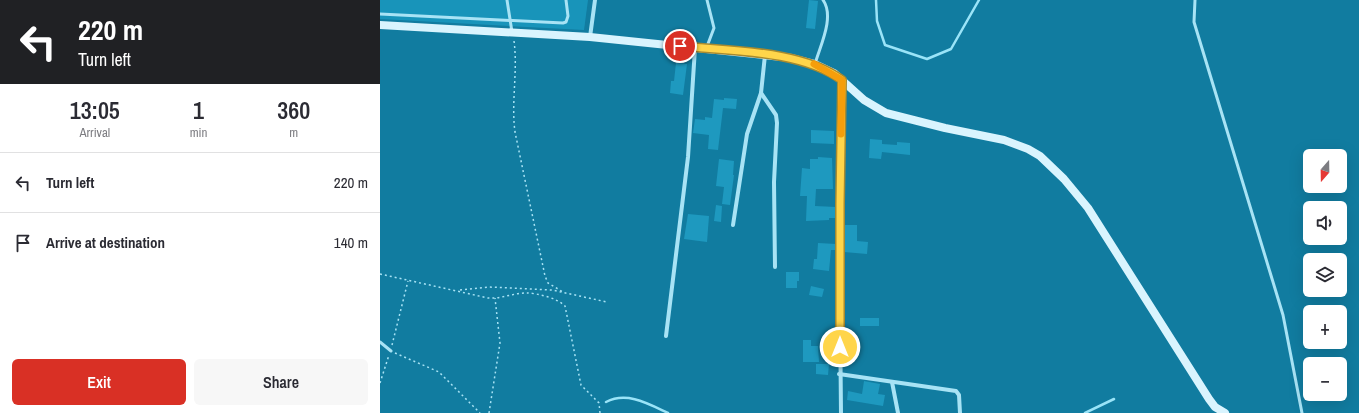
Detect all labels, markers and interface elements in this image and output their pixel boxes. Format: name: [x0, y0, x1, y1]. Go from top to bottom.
text: 220 m: [78, 11, 143, 49]
icon: left: [12, 16, 64, 68]
pin: [663, 29, 697, 63]
icon: arrive: [669, 35, 691, 57]
text: Turn left: [78, 47, 131, 72]
text: 13:05: [70, 94, 120, 126]
text: 1: [193, 94, 204, 126]
text: 360: [277, 94, 310, 126]
text: Arrival: [79, 124, 110, 141]
text: min: [190, 124, 207, 141]
text: m: [289, 124, 298, 141]
north arrow: [1303, 149, 1347, 193]
map controls: [1303, 149, 1347, 401]
icon: left: [12, 172, 34, 194]
text: Turn left: [46, 172, 94, 193]
text: 220 m: [334, 172, 368, 193]
button: sound: [1303, 201, 1347, 245]
icon: arrive: [12, 232, 34, 254]
text: Arrive at destination: [46, 232, 165, 253]
text: 140 m: [334, 232, 368, 253]
button: layers: [1303, 253, 1347, 297]
button: +: [1303, 305, 1347, 349]
position arrow: [819, 326, 861, 368]
button: −: [1303, 357, 1347, 401]
button: Exit: [12, 359, 186, 405]
button: Share: [194, 359, 368, 405]

